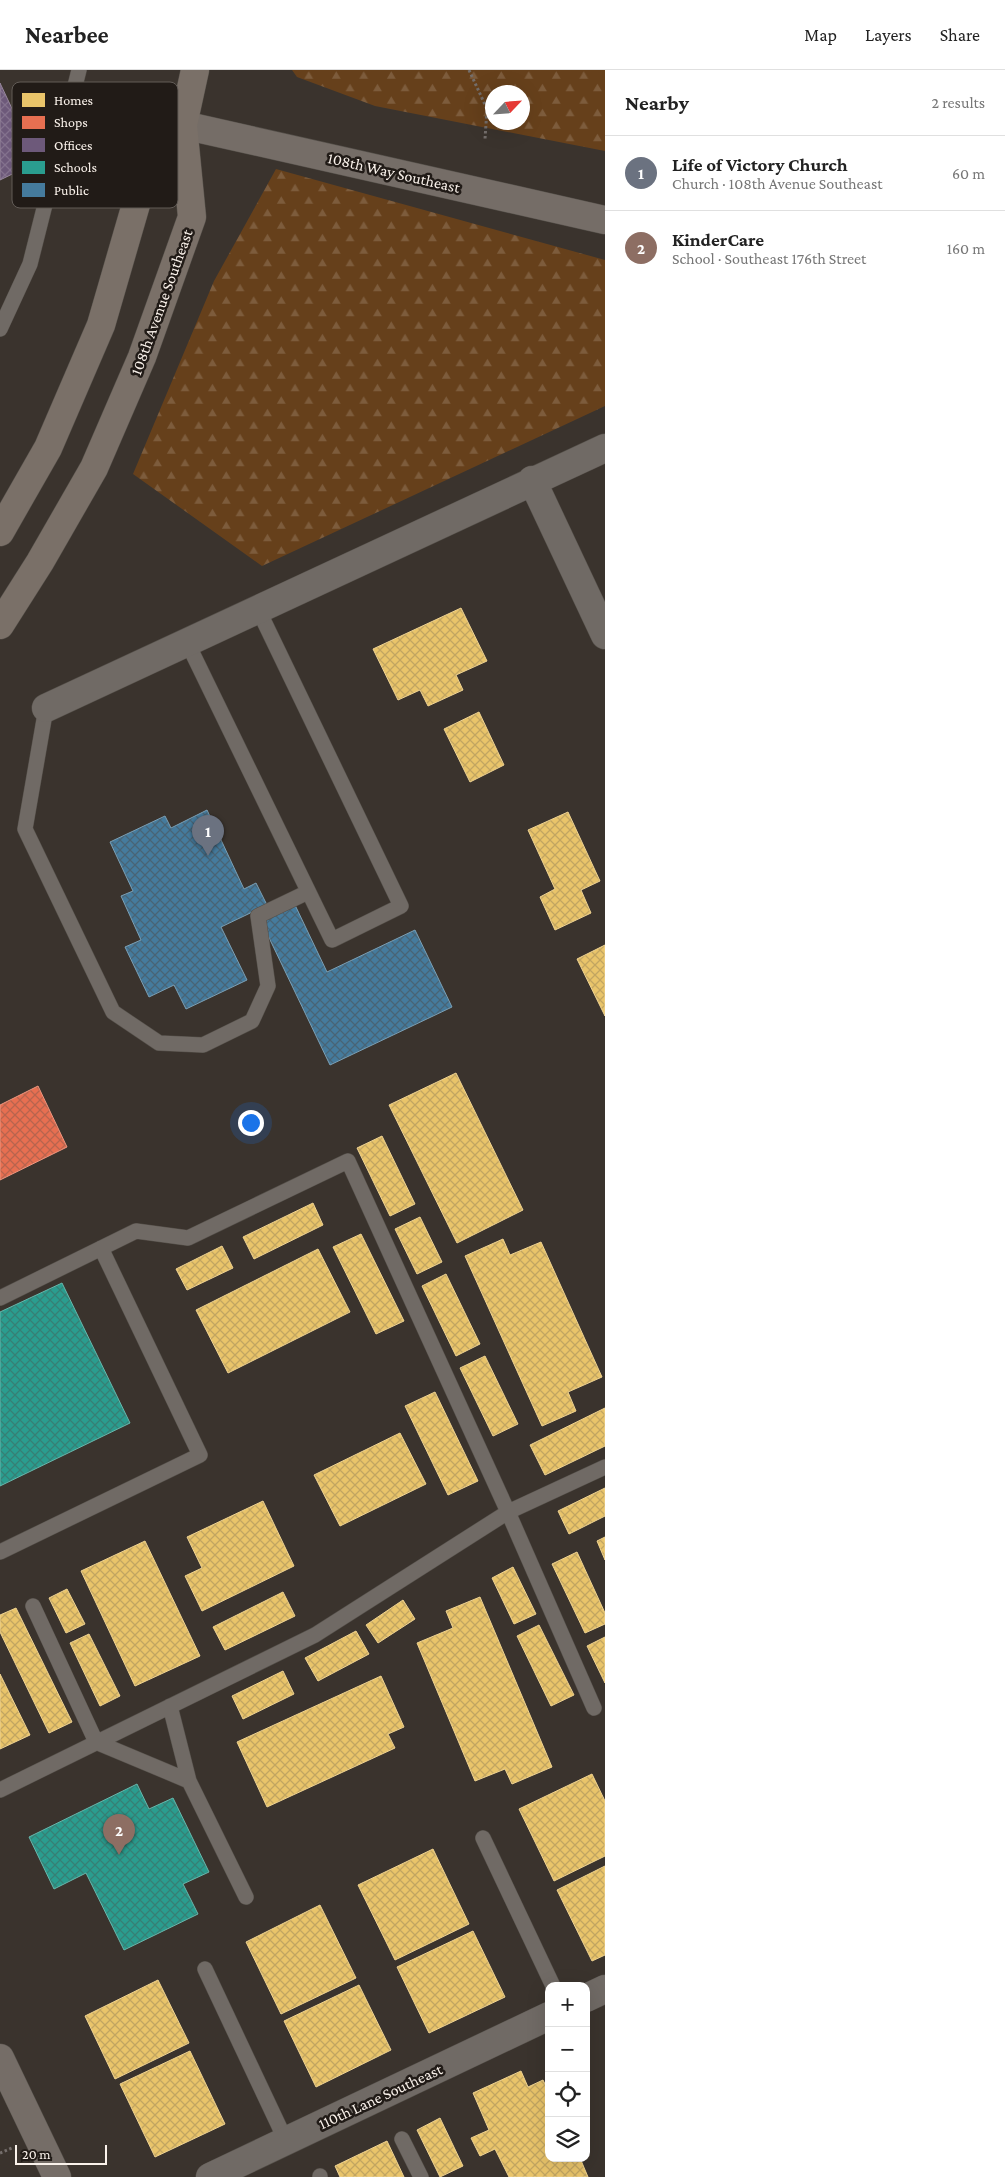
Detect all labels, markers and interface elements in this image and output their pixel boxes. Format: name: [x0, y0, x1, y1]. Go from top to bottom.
text: Nearbee: [25, 21, 109, 48]
text: Map: [804, 25, 837, 45]
text: Layers: [865, 25, 912, 45]
text: Share: [940, 25, 980, 45]
legend: [12, 82, 178, 208]
north arrow: [485, 85, 530, 130]
text: Nearby: [625, 91, 689, 115]
text: Homes: [54, 92, 93, 108]
text: 2 results: [932, 94, 985, 111]
text: Shops: [54, 114, 88, 130]
text: Offices: [54, 137, 92, 153]
street label: 108th Way Southeast: [326, 149, 462, 197]
text: Life of Victory Church: [672, 154, 848, 175]
text: Schools: [54, 159, 97, 175]
text: 1: [638, 165, 644, 182]
text: 60 m: [952, 165, 985, 182]
text: Church · 108th Avenue Southeast: [672, 175, 883, 192]
text: Public: [54, 182, 89, 198]
street label: 108th Avenue Southeast: [127, 226, 196, 377]
text: KinderCare: [672, 229, 764, 250]
text: 2: [637, 240, 645, 257]
text: 160 m: [947, 240, 985, 257]
text: School · Southeast 176th Street: [672, 250, 866, 267]
pin: 1: [192, 815, 224, 856]
your location: [238, 1110, 264, 1136]
pin: 2: [103, 1814, 135, 1855]
map controls: [545, 1982, 590, 2162]
button: +: [545, 1982, 590, 2027]
button: −: [545, 2027, 590, 2072]
street label: 110th Lane Southeast: [316, 2060, 445, 2133]
button: locate: [545, 2072, 590, 2117]
button: layers: [545, 2117, 590, 2162]
scale bar: [15, 2142, 108, 2165]
text: 20 m: [22, 2146, 50, 2162]

